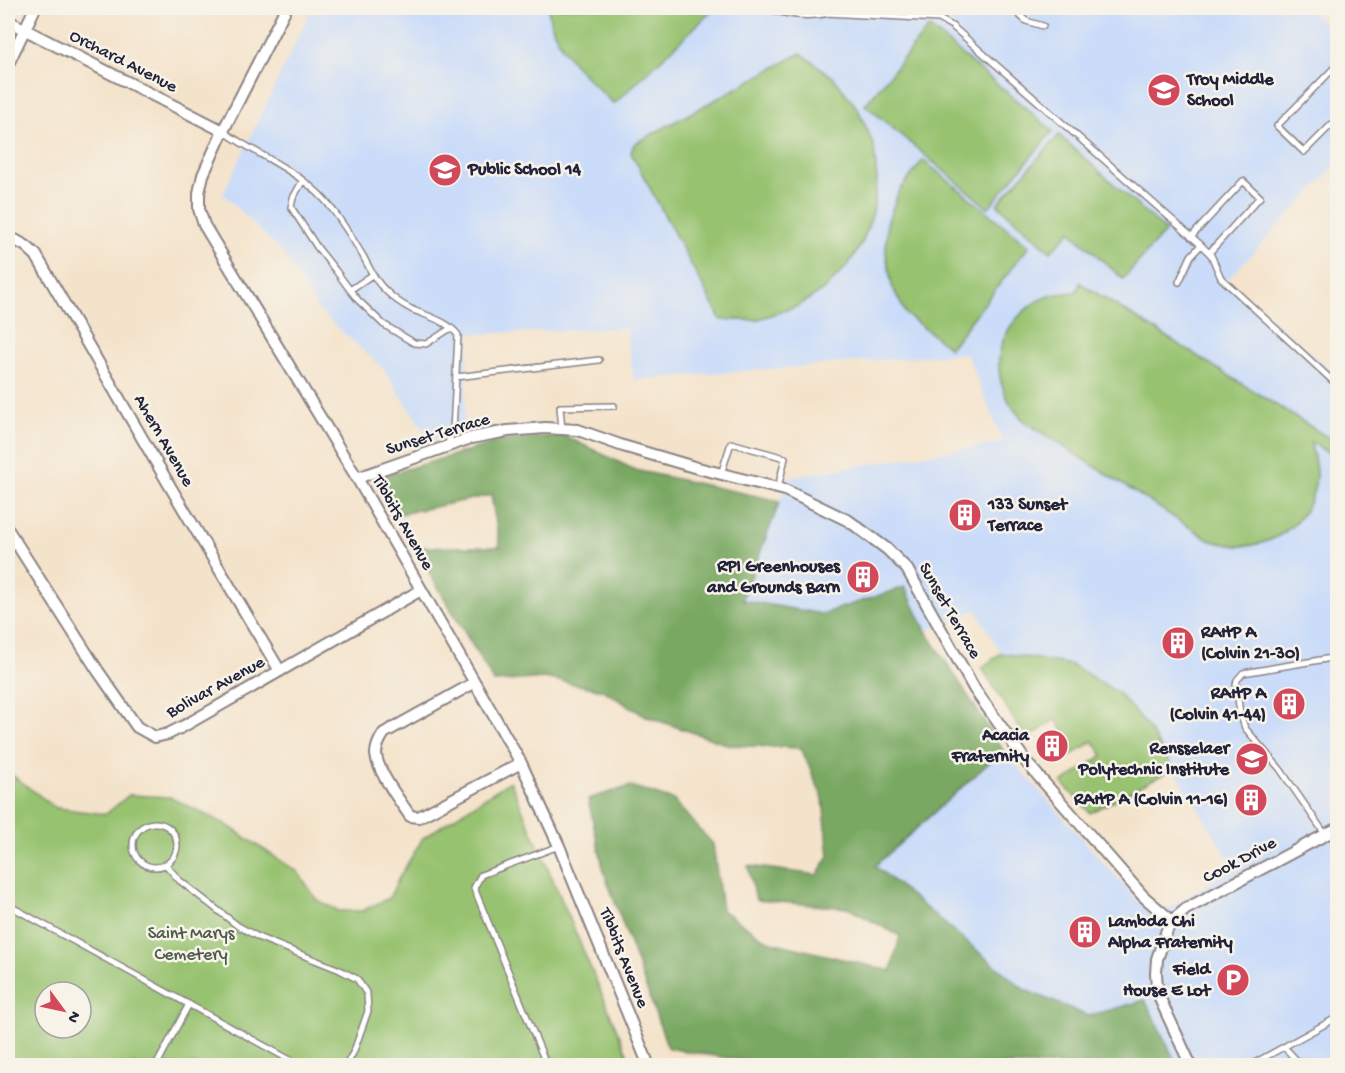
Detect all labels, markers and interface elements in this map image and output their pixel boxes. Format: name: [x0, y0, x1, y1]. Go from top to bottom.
street label: Orchard Avenue: [66, 26, 181, 99]
place label: Troy Middle School: [1185, 70, 1274, 112]
school or university icon: Troy Middle School: [1146, 72, 1182, 108]
school or university icon: Public School 14: [427, 152, 463, 188]
place label: Public School 14: [467, 160, 581, 181]
street label: Ahern Avenue: [128, 391, 198, 491]
street label: Sunset Terrace: [384, 409, 493, 461]
street label: Tibbits Avenue: [366, 471, 438, 575]
place label: 133 Sunset Terrace: [986, 495, 1068, 537]
building icon: 133 Sunset Terrace: [947, 497, 983, 533]
place label: RPI Greenhouses and Grounds Barn: [706, 557, 841, 599]
building icon: RPI Greenhouses and Grounds Barn: [845, 559, 881, 595]
street label: Sunset Terrace: [913, 559, 985, 663]
place label: RAHP A (Colvin 21-30): [1200, 623, 1300, 665]
building icon: RAHP A (Colvin 21-30): [1160, 625, 1196, 661]
street label: Bolivar Avenue: [162, 652, 269, 724]
place label: RAHP A (Colvin 41-44): [1170, 684, 1267, 726]
building icon: RAHP A (Colvin 41-44): [1271, 686, 1307, 722]
place label: Acacia Fraternity: [951, 726, 1030, 768]
building icon: Acacia Fraternity: [1034, 728, 1070, 764]
place label: Rensselaer Polytechnic Institute: [1077, 739, 1232, 781]
school or university icon: Rensselaer Polytechnic Institute: [1234, 741, 1270, 777]
building icon: RAHP A (Colvin 11-16): [1233, 782, 1269, 818]
place label: RAHP A (Colvin 11-16): [1073, 790, 1228, 811]
street label: Cook Drive: [1200, 833, 1281, 889]
street label: Tibbits Avenue: [593, 904, 653, 1012]
place label: Lambda Chi Alpha Fraternity: [1107, 912, 1233, 954]
building icon: Lambda Chi Alpha Fraternity: [1067, 914, 1103, 950]
park label: Saint Marys Cemetery: [148, 924, 236, 966]
place label: Field House E Lot: [1123, 960, 1212, 1002]
parking icon: Field House E Lot: [1215, 962, 1251, 998]
north arrow: [33, 980, 93, 1040]
text: N: [62, 1007, 83, 1026]

